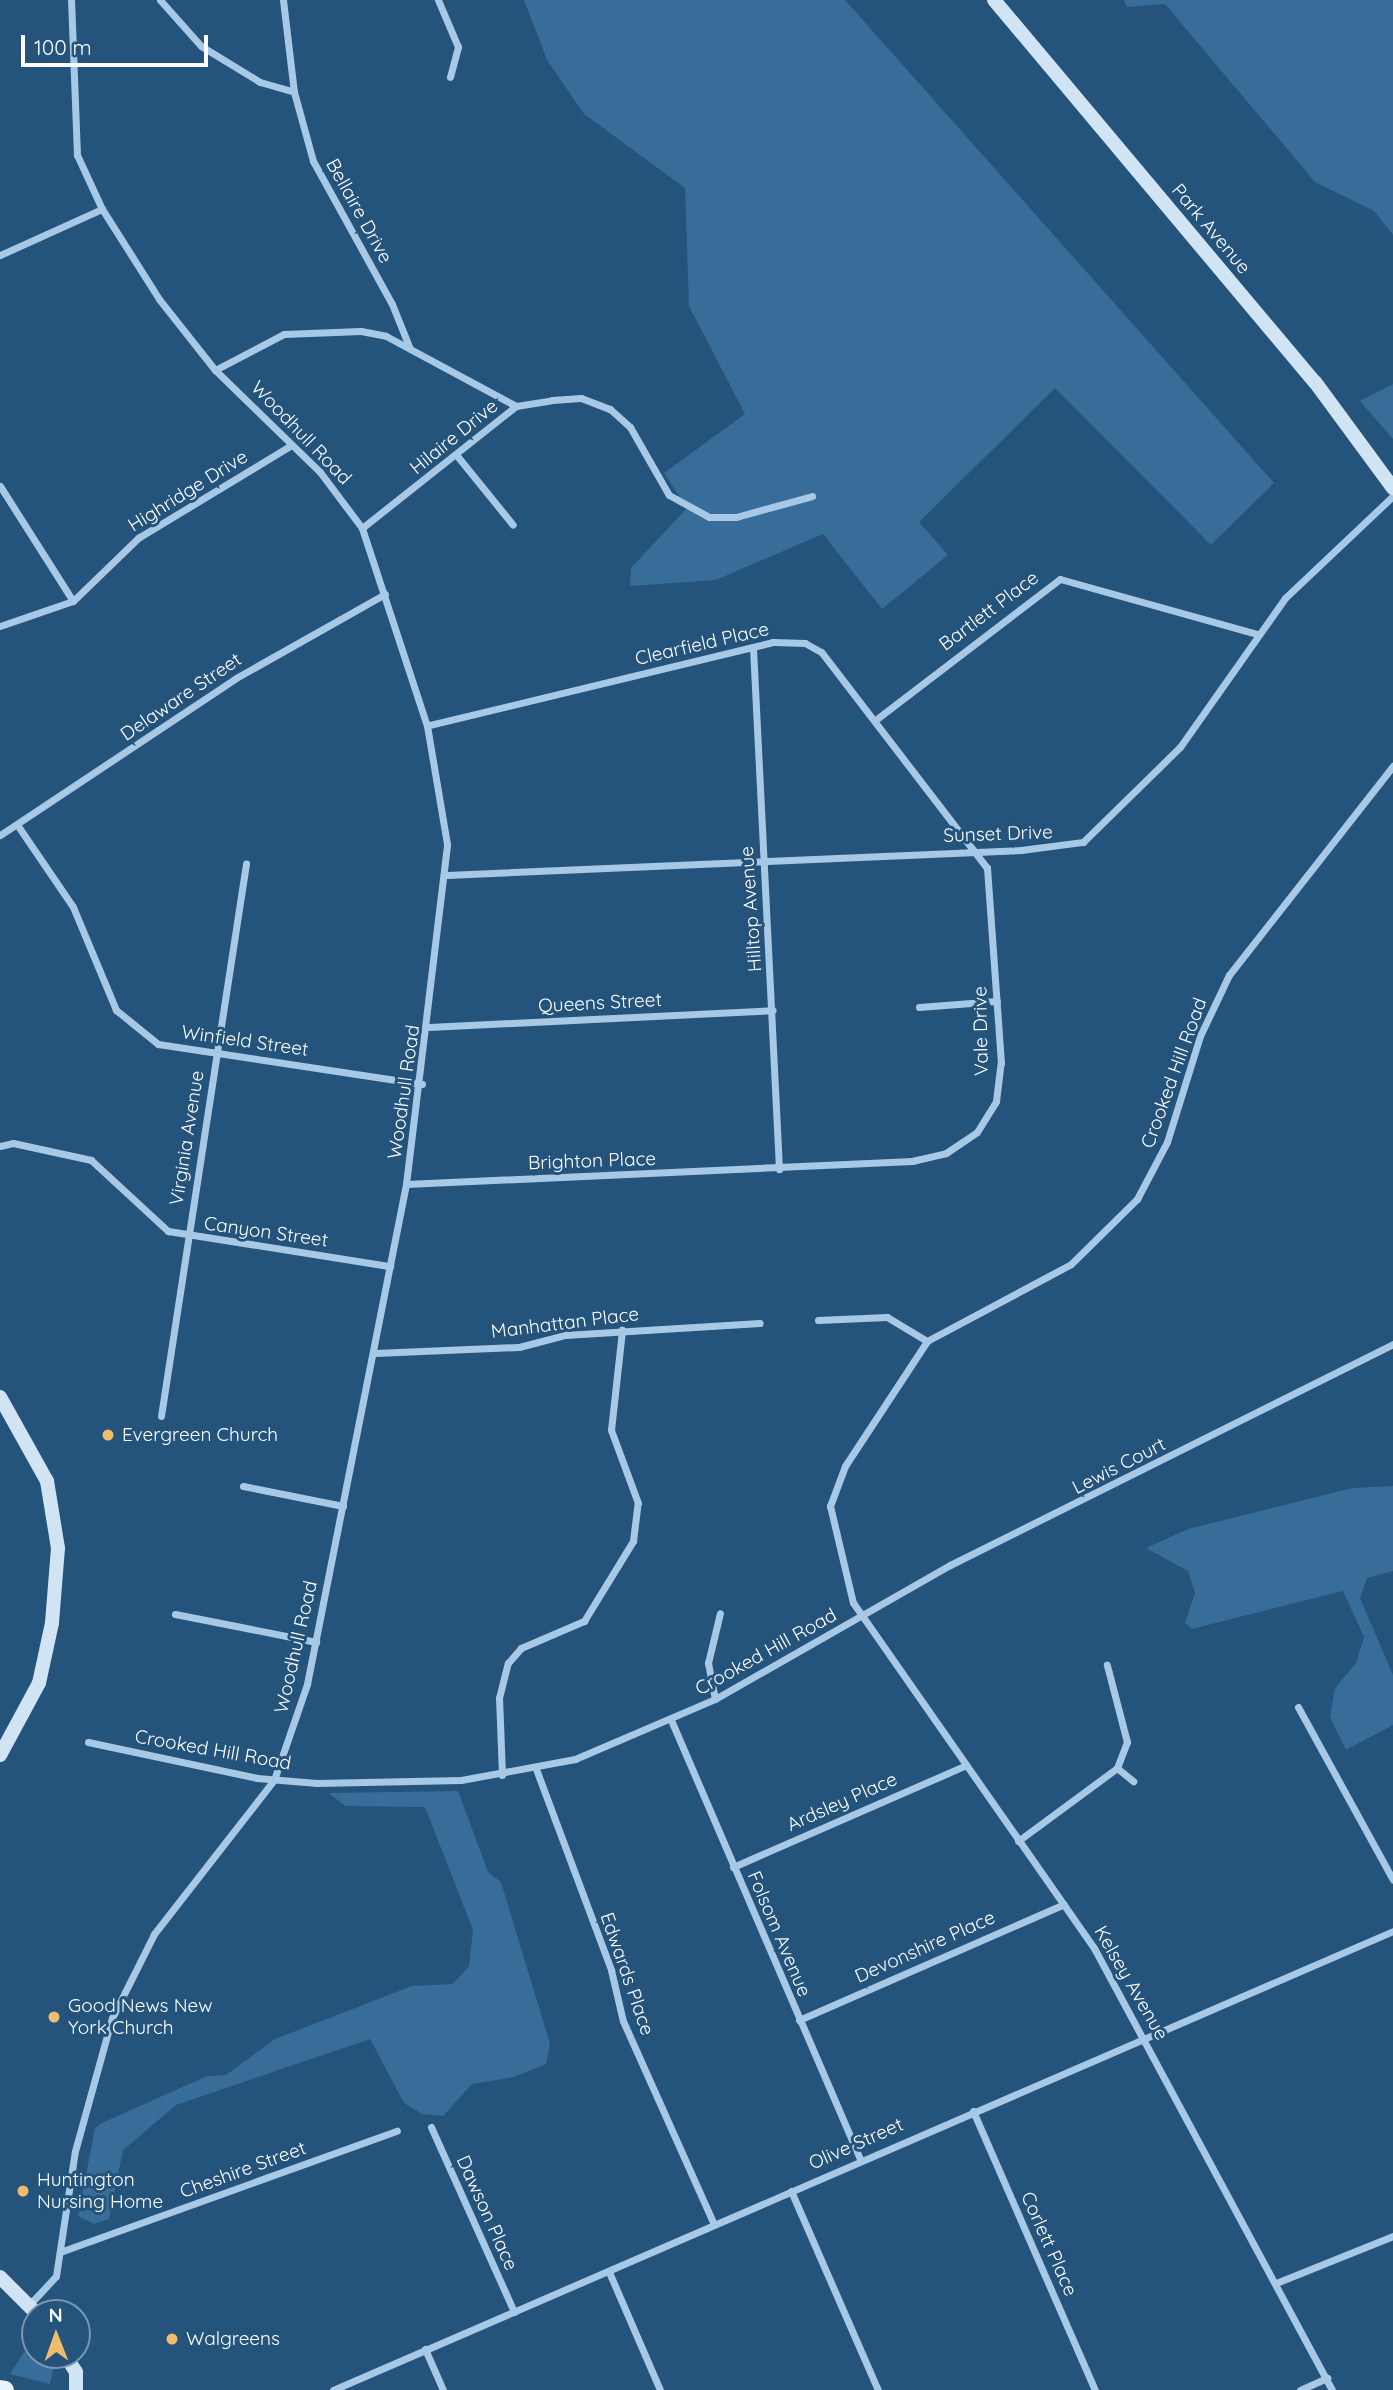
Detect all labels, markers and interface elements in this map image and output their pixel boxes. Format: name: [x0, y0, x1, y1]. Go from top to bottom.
scale bar: [24, 21, 212, 65]
text: 100 m: [34, 34, 92, 60]
street label: Bellaire Drive: [321, 155, 397, 267]
street label: Park Avenue: [1167, 179, 1255, 279]
street label: Woodhull Road: [246, 376, 356, 490]
street label: Hilaire Drive: [406, 395, 502, 479]
street label: Highridge Drive: [124, 445, 252, 537]
street label: Bartlett Place: [935, 566, 1043, 656]
street label: Clearfield Place: [633, 618, 771, 670]
street label: Delaware Street: [116, 648, 246, 746]
street label: Sunset Drive: [943, 821, 1053, 847]
street label: Hilltop Avenue: [735, 845, 767, 973]
street label: Vale Drive: [969, 986, 993, 1076]
street label: Queens Street: [537, 988, 663, 1018]
street label: Crooked Hill Road: [1136, 995, 1212, 1151]
street label: Winfield Street: [180, 1021, 310, 1061]
street label: Woodhull Road: [383, 1023, 425, 1161]
street label: Virginia Avenue: [165, 1069, 209, 1207]
street label: Brighton Place: [528, 1147, 656, 1175]
street label: Canyon Street: [202, 1212, 330, 1252]
street label: Manhattan Place: [490, 1303, 640, 1343]
place label: Evergreen Church: [122, 1424, 278, 1446]
marker: Evergreen Church: [100, 1427, 116, 1443]
street label: Lewis Court: [1068, 1433, 1170, 1499]
street label: Woodhull Road: [270, 1579, 322, 1715]
street label: Crooked Hill Road: [691, 1604, 841, 1700]
street label: Crooked Hill Road: [133, 1725, 293, 1775]
street label: Ardsley Place: [783, 1768, 901, 1836]
street label: Folsom Avenue: [742, 1868, 816, 2000]
street label: Devonshire Place: [851, 1906, 999, 1988]
street label: Edwards Place: [595, 1910, 659, 2038]
street label: Kelsey Avenue: [1089, 1922, 1173, 2044]
place label: Good News New York Church: [68, 1995, 213, 2039]
marker: Good News New York Church: [46, 2009, 62, 2025]
street label: Olive Street: [805, 2113, 907, 2175]
street label: Cheshire Street: [177, 2137, 309, 2203]
street label: Dawson Place: [451, 2152, 523, 2274]
place label: Huntington Nursing Home: [37, 2169, 163, 2213]
marker: Huntington Nursing Home: [15, 2183, 31, 2199]
street label: Corlett Place: [1016, 2188, 1082, 2300]
north arrow: [21, 2299, 91, 2369]
text: N: [48, 2303, 63, 2327]
place label: Walgreens: [186, 2328, 280, 2350]
marker: Walgreens: [164, 2331, 180, 2347]

